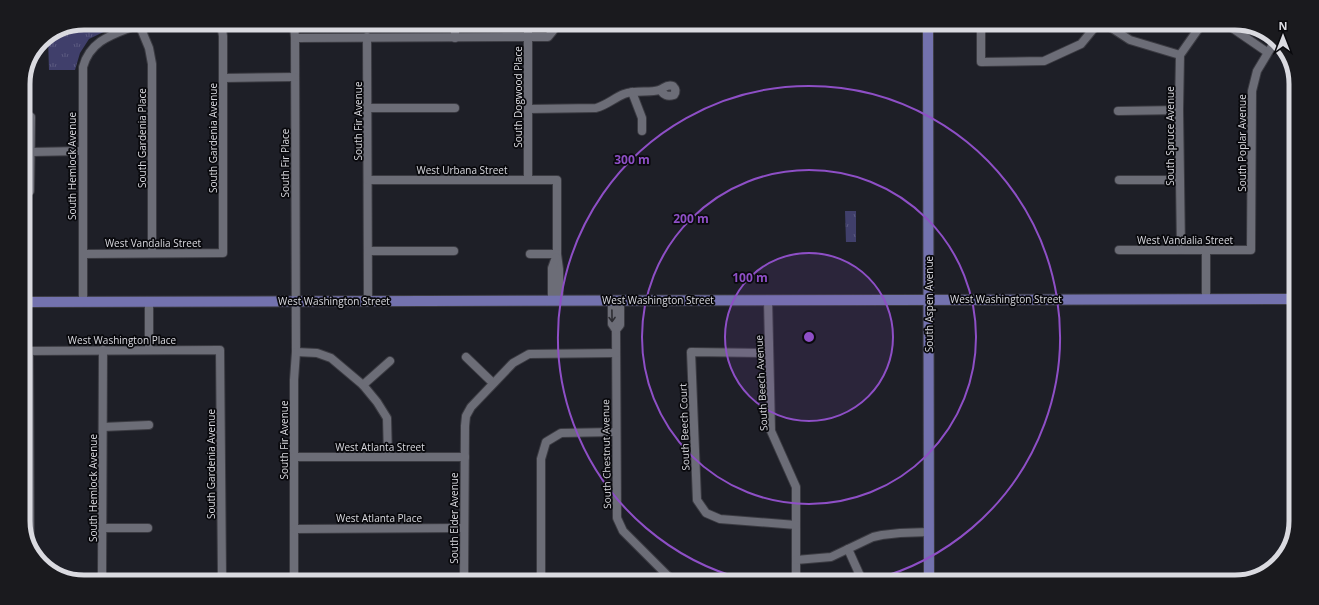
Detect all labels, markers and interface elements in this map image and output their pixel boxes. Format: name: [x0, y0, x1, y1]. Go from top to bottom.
north arrow: [1263, 16, 1303, 56]
text: N: [1279, 18, 1287, 33]
street label: South Dogwood Place: [511, 46, 525, 148]
street label: South Fir Avenue: [351, 81, 365, 161]
street label: South Gardenia Avenue: [206, 83, 220, 193]
street label: South Spruce Avenue: [1163, 86, 1177, 186]
street label: South Gardenia Place: [135, 88, 149, 188]
street label: South Poplar Avenue: [1235, 94, 1249, 192]
street label: South Hemlock Avenue: [65, 112, 79, 220]
street label: South Fir Place: [278, 128, 292, 197]
text: 300 m: [614, 151, 650, 168]
street label: West Urbana Street: [416, 163, 508, 177]
text: 200 m: [673, 210, 709, 227]
street label: West Vandalia Street: [1137, 233, 1234, 247]
street label: West Vandalia Street: [105, 236, 202, 250]
street label: South Aspen Avenue: [922, 255, 936, 352]
text: 100 m: [732, 269, 768, 286]
street label: West Washington Street: [950, 292, 1062, 306]
street label: West Washington Street: [602, 293, 714, 307]
street label: West Washington Street: [278, 294, 390, 308]
one-way arrow: [608, 309, 616, 322]
centre of rings: [802, 330, 816, 344]
street label: West Washington Place: [68, 333, 177, 347]
street label: South Beech Avenue: [751, 334, 771, 431]
street label: South Beech Court: [675, 383, 693, 471]
street label: South Chestnut Avenue: [598, 399, 614, 509]
street label: South Fir Avenue: [277, 400, 291, 480]
street label: South Gardenia Avenue: [204, 409, 218, 519]
street label: South Hemlock Avenue: [86, 434, 100, 542]
street label: West Atlanta Street: [335, 440, 425, 454]
street label: South Elder Avenue: [447, 472, 461, 564]
street label: West Atlanta Place: [336, 511, 422, 525]

